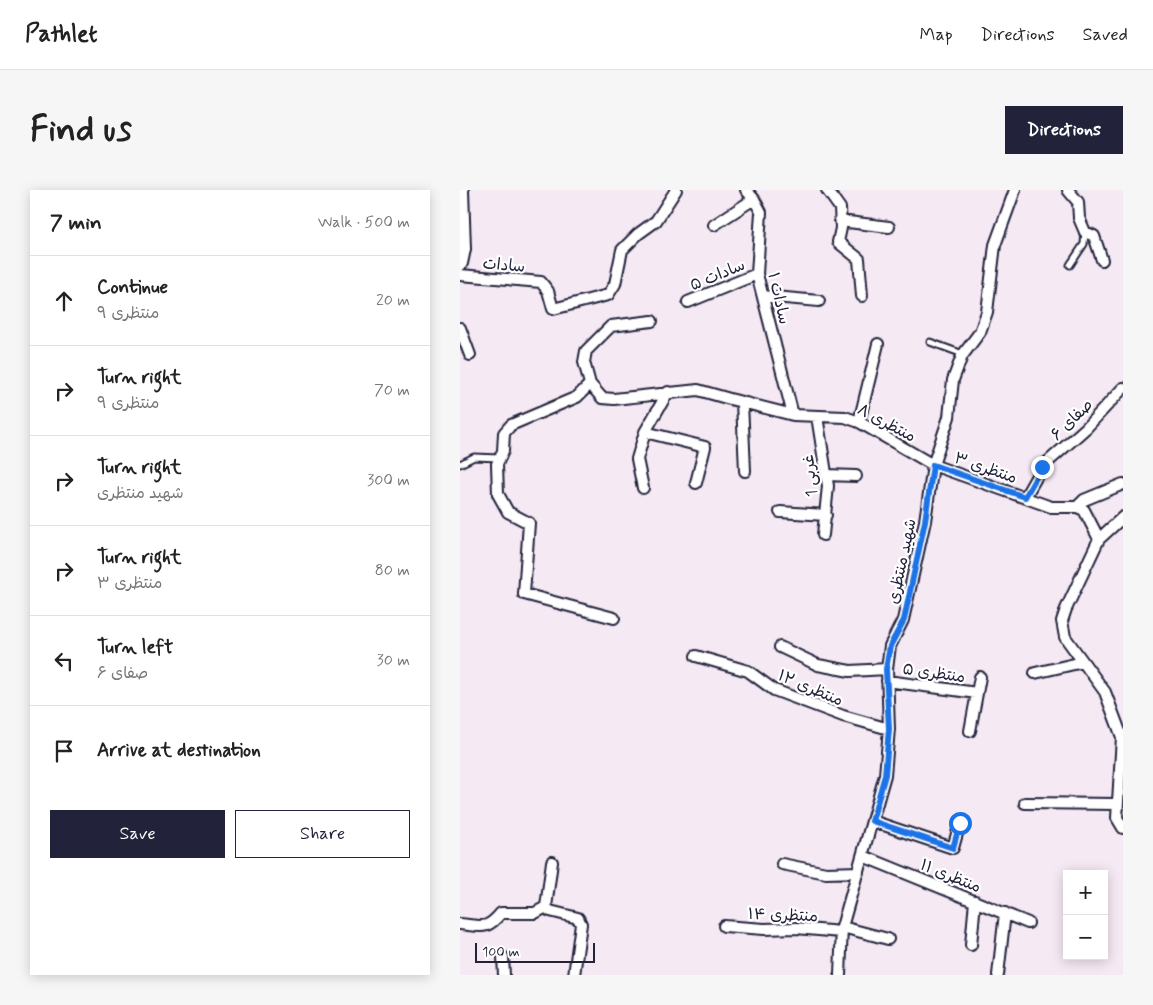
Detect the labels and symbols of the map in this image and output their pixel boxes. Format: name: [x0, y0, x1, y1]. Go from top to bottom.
street label: سادات: [482, 253, 526, 278]
street label: سادات ۵: [687, 255, 748, 296]
street label: سادات ۱: [762, 270, 795, 326]
street label: صفای ۶: [1046, 395, 1098, 445]
street label: منتظری ۸: [853, 399, 919, 447]
street label: منتظری ۳: [951, 448, 1020, 489]
street label: غربی 1: [798, 454, 823, 498]
route end: [1031, 456, 1054, 479]
street label: شهید منتظری: [883, 517, 922, 606]
street label: منتظری ۵: [901, 659, 967, 688]
street label: منتظری ۱۲: [775, 665, 846, 711]
route start: [949, 812, 972, 835]
street label: منتظری ۱۱: [917, 855, 984, 898]
street label: منتظری ۱۴: [748, 904, 818, 927]
scale bar: [475, 940, 595, 963]

